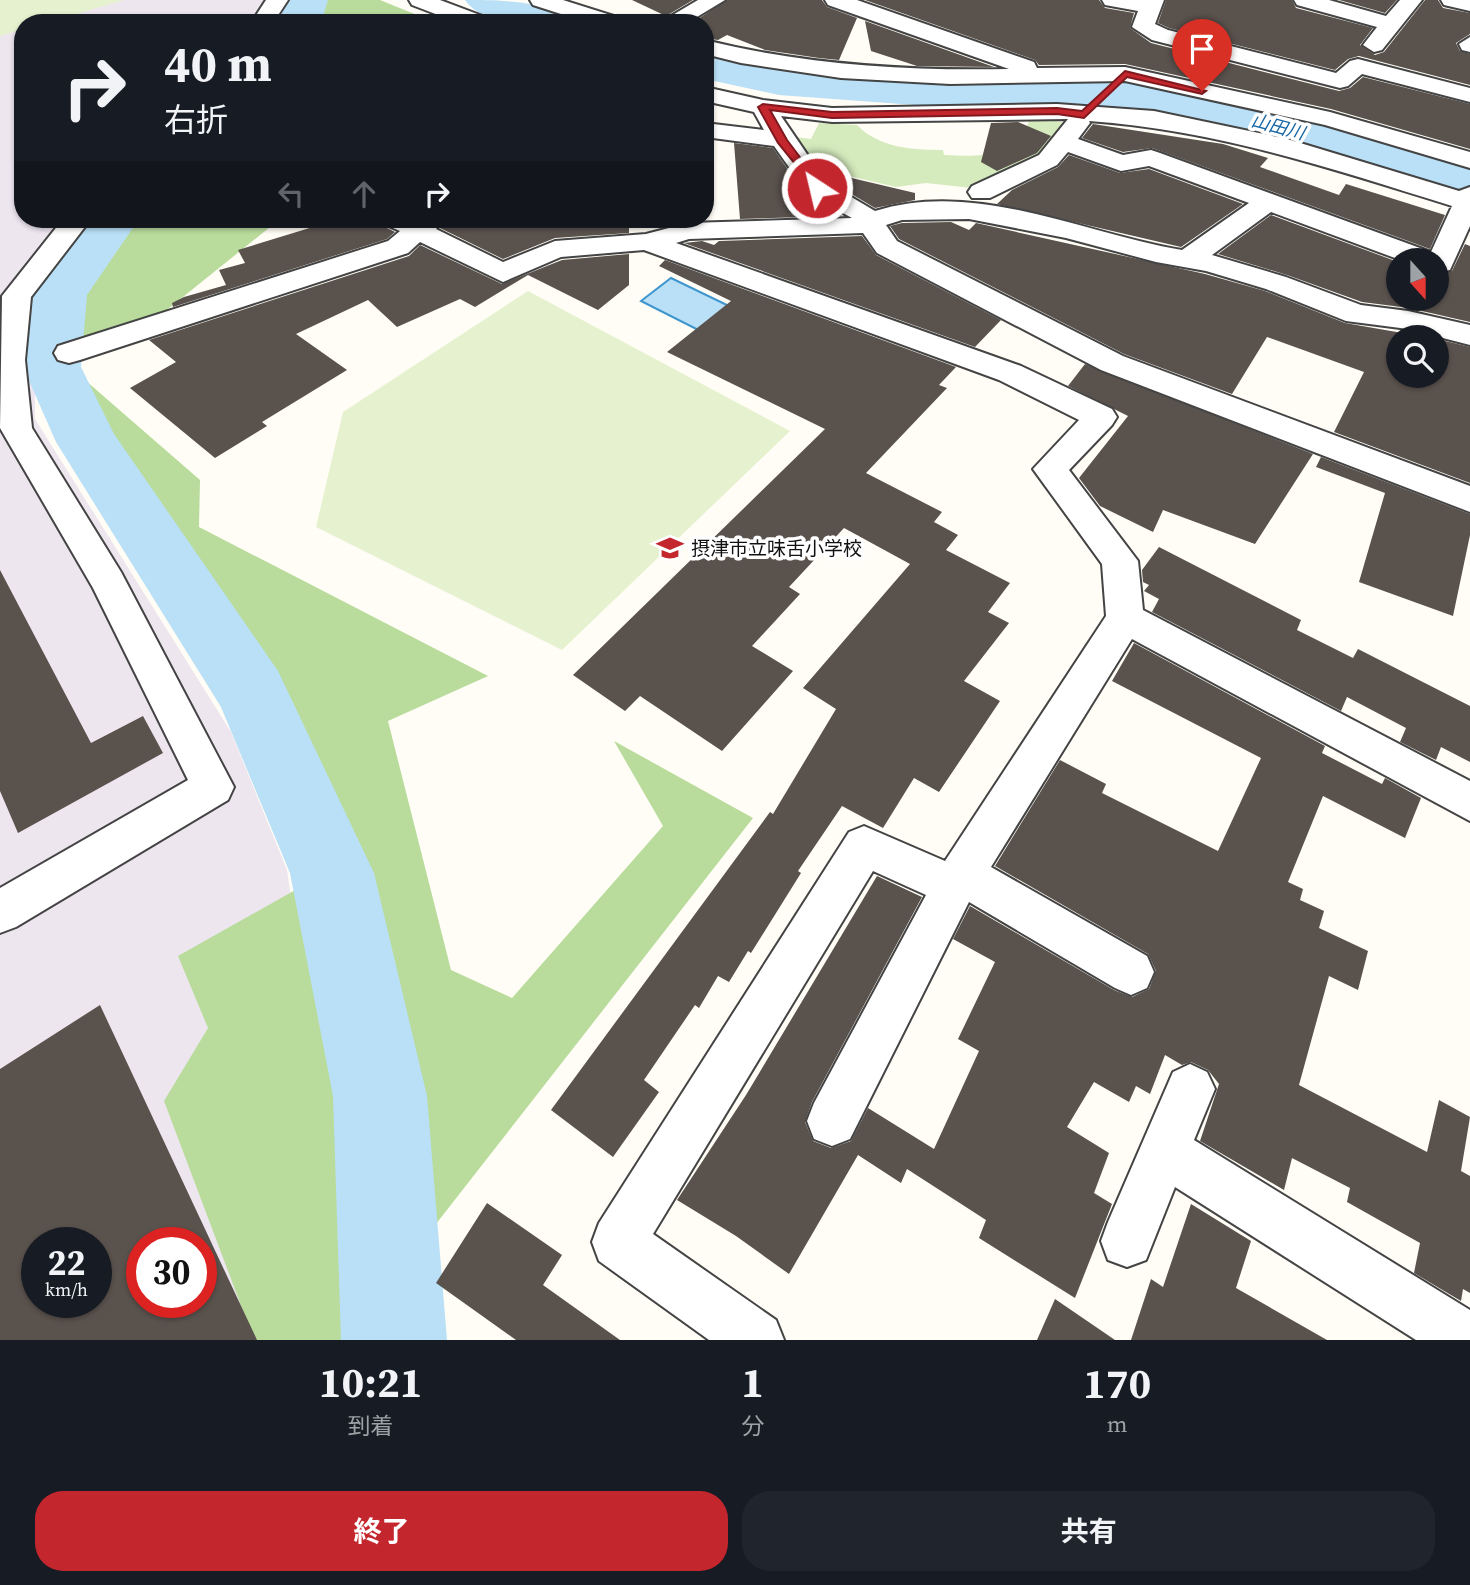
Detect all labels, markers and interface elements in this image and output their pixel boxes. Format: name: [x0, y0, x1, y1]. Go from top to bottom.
pin: [1172, 19, 1232, 91]
text: 40 m: [164, 30, 272, 97]
icon: arrive: [1183, 30, 1221, 68]
icon: right: [49, 42, 140, 133]
text: 右折: [164, 98, 228, 142]
water label: 山田川: [1249, 107, 1309, 146]
position arrow: [780, 151, 854, 225]
icon: left: [272, 175, 310, 213]
icon: ahead: [345, 175, 383, 213]
icon: right: [418, 175, 456, 213]
north arrow: [1386, 248, 1449, 312]
map controls: [1386, 248, 1449, 388]
button: search: [1386, 325, 1449, 388]
school or university icon: 摂津市立味舌小学校: [655, 533, 685, 563]
place label: 摂津市立味舌小学校: [691, 535, 862, 561]
speed limit sign: 30: [126, 1227, 217, 1318]
text: 22: [48, 1239, 85, 1287]
text: km/h: [45, 1277, 88, 1302]
text: 10:21: [319, 1353, 422, 1411]
text: 1: [741, 1353, 764, 1411]
text: 170: [1083, 1354, 1151, 1412]
text: m: [1107, 1408, 1127, 1440]
text: 到着: [348, 1410, 394, 1442]
text: 分: [741, 1410, 764, 1442]
button: 終了: [35, 1491, 728, 1571]
button: 共有: [742, 1491, 1435, 1571]

